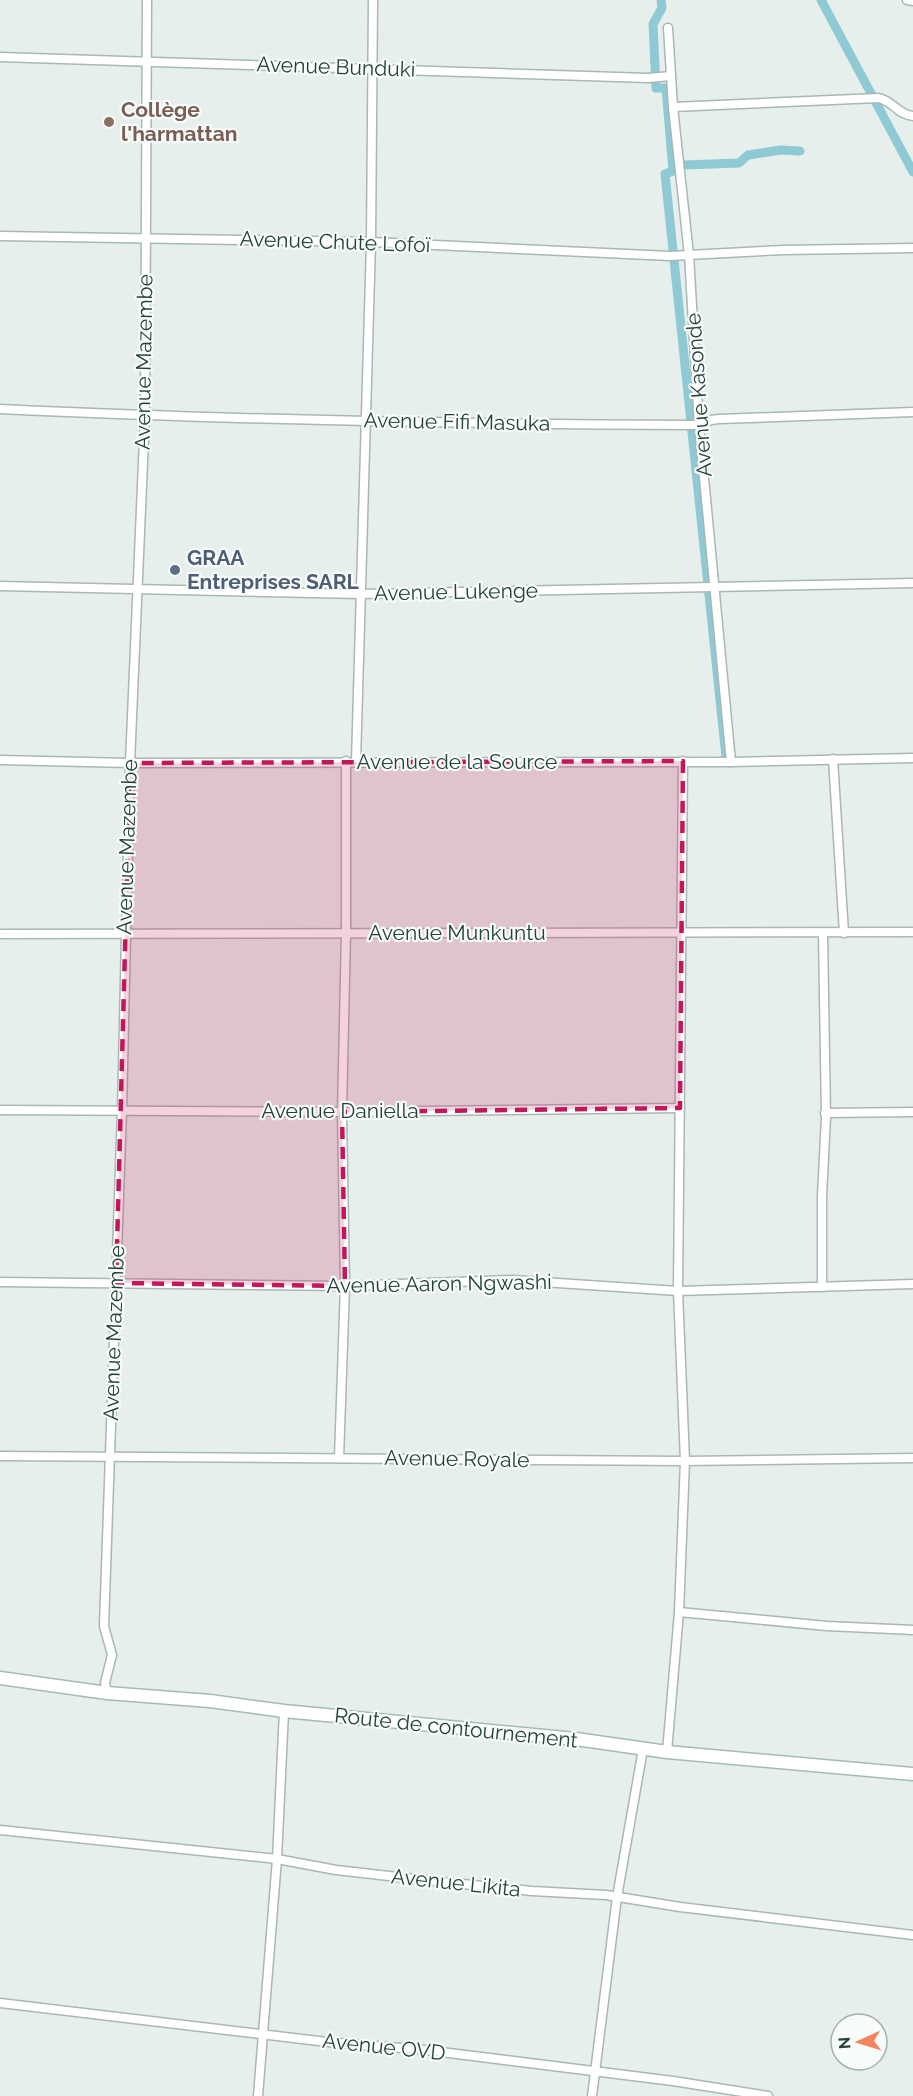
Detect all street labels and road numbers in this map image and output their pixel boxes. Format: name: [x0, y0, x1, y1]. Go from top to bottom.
street label: Avenue Bunduki: [256, 51, 416, 82]
street label: Avenue Chute Lofoï: [239, 226, 431, 257]
street label: Avenue Mazembe: [129, 274, 158, 450]
street label: Avenue Kasonde: [680, 312, 717, 478]
street label: Avenue Fifi Masuka: [363, 407, 551, 436]
street label: Avenue Lukenge: [374, 578, 538, 605]
street label: Avenue de la Source: [357, 749, 557, 774]
street label: Avenue Mazembe: [111, 759, 142, 935]
street label: Avenue Munkuntu: [368, 920, 546, 945]
street label: Avenue Daniella: [261, 1098, 419, 1123]
street label: Avenue Mazembe: [98, 1245, 129, 1421]
street label: Avenue Aaron Ngwashi: [326, 1269, 552, 1298]
street label: Avenue Royale: [384, 1445, 530, 1472]
street label: Route de contournement: [333, 1702, 579, 1753]
street label: Avenue Likita: [390, 1863, 522, 1902]
street label: Avenue OVD: [321, 2028, 447, 2065]

